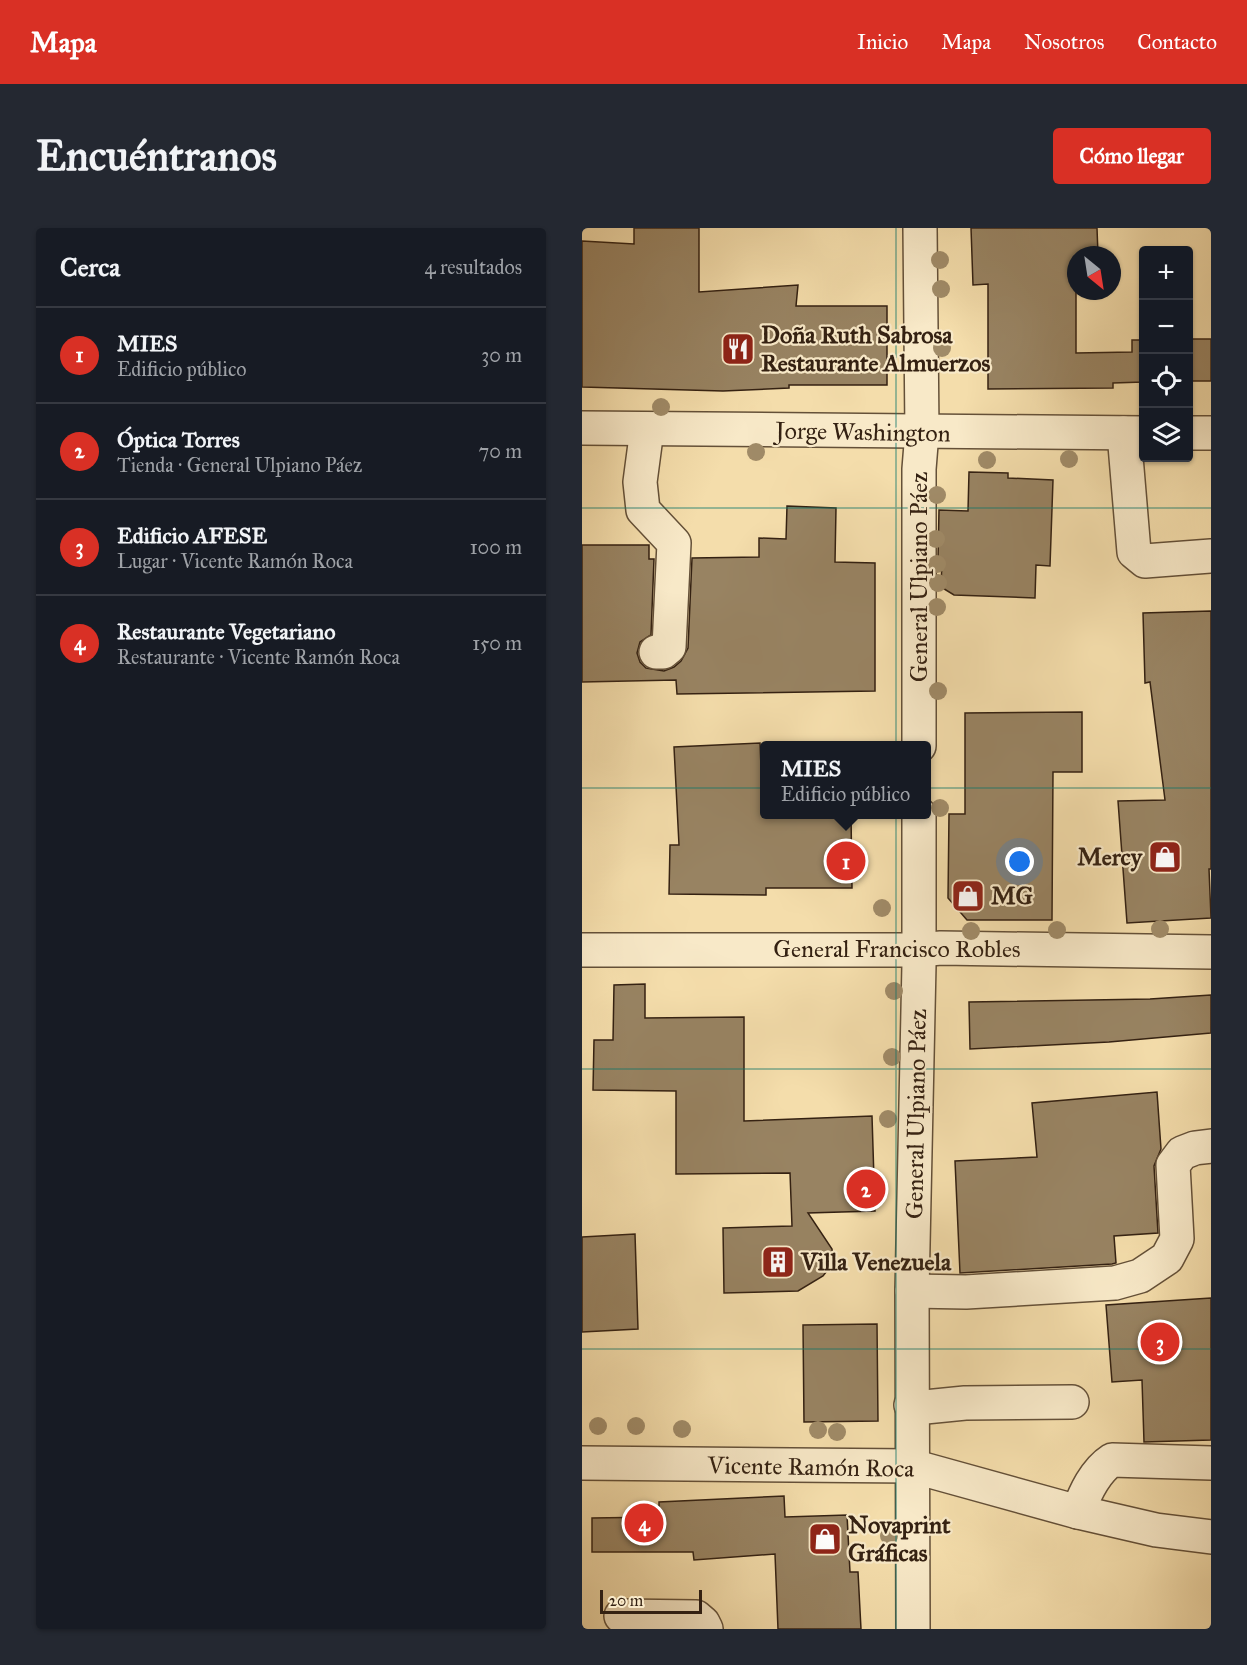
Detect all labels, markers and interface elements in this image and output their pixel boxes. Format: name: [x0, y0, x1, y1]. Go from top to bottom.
text: Mapa: [30, 25, 97, 60]
text: Inicio: [857, 29, 908, 55]
text: Mapa: [941, 29, 991, 55]
text: Nosotros: [1024, 29, 1104, 55]
text: Contacto: [1137, 29, 1217, 55]
button: Cómo llegar: [1053, 128, 1211, 184]
text: Encuéntranos: [36, 130, 277, 182]
north arrow: [1067, 246, 1121, 300]
map controls: [1139, 246, 1193, 462]
button: +: [1139, 246, 1193, 300]
text: Cerca: [60, 251, 120, 283]
text: 4 resultados: [424, 255, 522, 279]
button: −: [1139, 300, 1193, 354]
place label: Doña Ruth Sabrosa Restaurante Almuerzos: [761, 320, 990, 378]
text: MIES: [117, 330, 178, 357]
restaurant icon: Doña Ruth Sabrosa Restaurante Almuerzos: [720, 331, 756, 367]
text: 1: [76, 343, 83, 367]
text: 30 m: [481, 343, 522, 367]
button: locate: [1139, 354, 1193, 408]
text: Edificio público: [117, 357, 247, 381]
button: layers: [1139, 408, 1193, 462]
street label: Jorge Washington: [772, 415, 951, 449]
text: Óptica Torres: [117, 426, 240, 453]
text: 2: [75, 439, 84, 463]
text: 70 m: [479, 439, 522, 463]
text: Tienda · General Ulpiano Páez: [117, 453, 362, 477]
street label: General Ulpiano Páez: [904, 472, 934, 682]
text: Edificio AFESE: [117, 522, 267, 549]
text: 3: [76, 535, 84, 559]
text: 100 m: [470, 535, 522, 559]
text: Lugar · Vicente Ramón Roca: [117, 549, 353, 573]
text: Restaurante Vegetariano: [117, 618, 336, 645]
text: 4: [74, 631, 85, 655]
text: 150 m: [472, 631, 522, 655]
text: Restaurante · Vicente Ramón Roca: [117, 645, 400, 669]
popup: [760, 741, 931, 819]
text: MIES: [781, 755, 841, 782]
text: Edificio público: [781, 782, 910, 806]
pin: 1: [826, 838, 866, 884]
shop icon: Mercy: [1147, 839, 1183, 875]
place label: Mercy: [1077, 842, 1144, 872]
your location: [1005, 847, 1034, 876]
shop icon: MG: [950, 878, 986, 914]
place label: MG: [991, 881, 1033, 911]
street label: General Francisco Robles: [773, 934, 1021, 964]
street label: General Ulpiano Páez: [899, 1009, 933, 1219]
pin: 2: [846, 1166, 886, 1212]
building icon: Villa Venezuela: [760, 1244, 796, 1280]
place label: Villa Venezuela: [800, 1247, 952, 1277]
pin: 3: [1140, 1320, 1180, 1364]
street label: Vicente Ramón Roca: [706, 1450, 915, 1484]
pin: 4: [624, 1500, 664, 1546]
place label: Novaprint Gráficas: [848, 1510, 951, 1568]
shop icon: Novaprint Gráficas: [807, 1521, 843, 1557]
scale bar: [600, 1587, 702, 1614]
text: 20 m: [609, 1591, 643, 1610]

